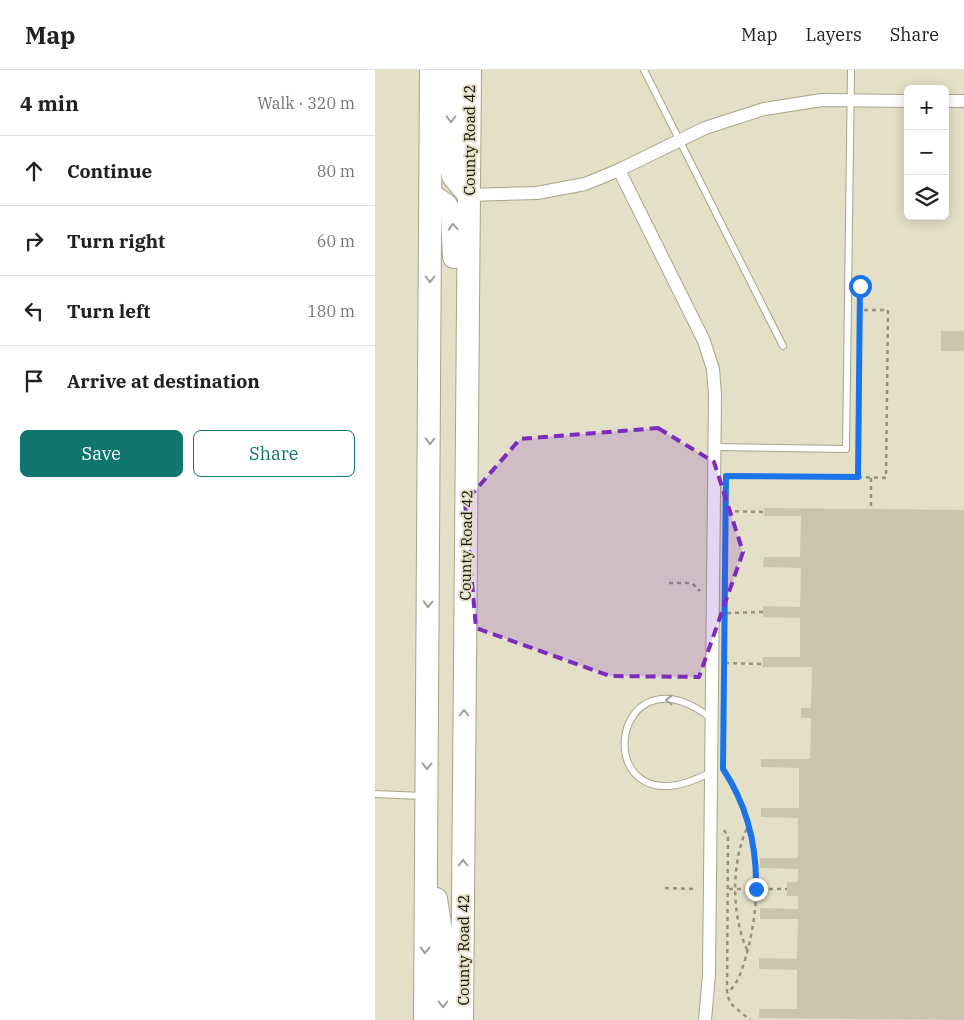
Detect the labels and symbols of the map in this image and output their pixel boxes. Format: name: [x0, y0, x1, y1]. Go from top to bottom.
street label: County Road 42: [460, 85, 479, 195]
one-way arrow: [446, 115, 456, 123]
one-way arrow: [447, 223, 458, 231]
route start: [849, 275, 872, 298]
one-way arrow: [425, 276, 435, 283]
one-way arrow: [425, 438, 435, 445]
street label: County Road 42: [456, 489, 476, 601]
one-way arrow: [423, 600, 433, 608]
one-way arrow: [664, 695, 672, 705]
one-way arrow: [459, 709, 469, 717]
one-way arrow: [422, 762, 432, 770]
one-way arrow: [458, 858, 468, 866]
route end: [745, 878, 768, 901]
street label: County Road 42: [454, 895, 473, 1005]
one-way arrow: [420, 946, 430, 954]
one-way arrow: [438, 1000, 448, 1008]

